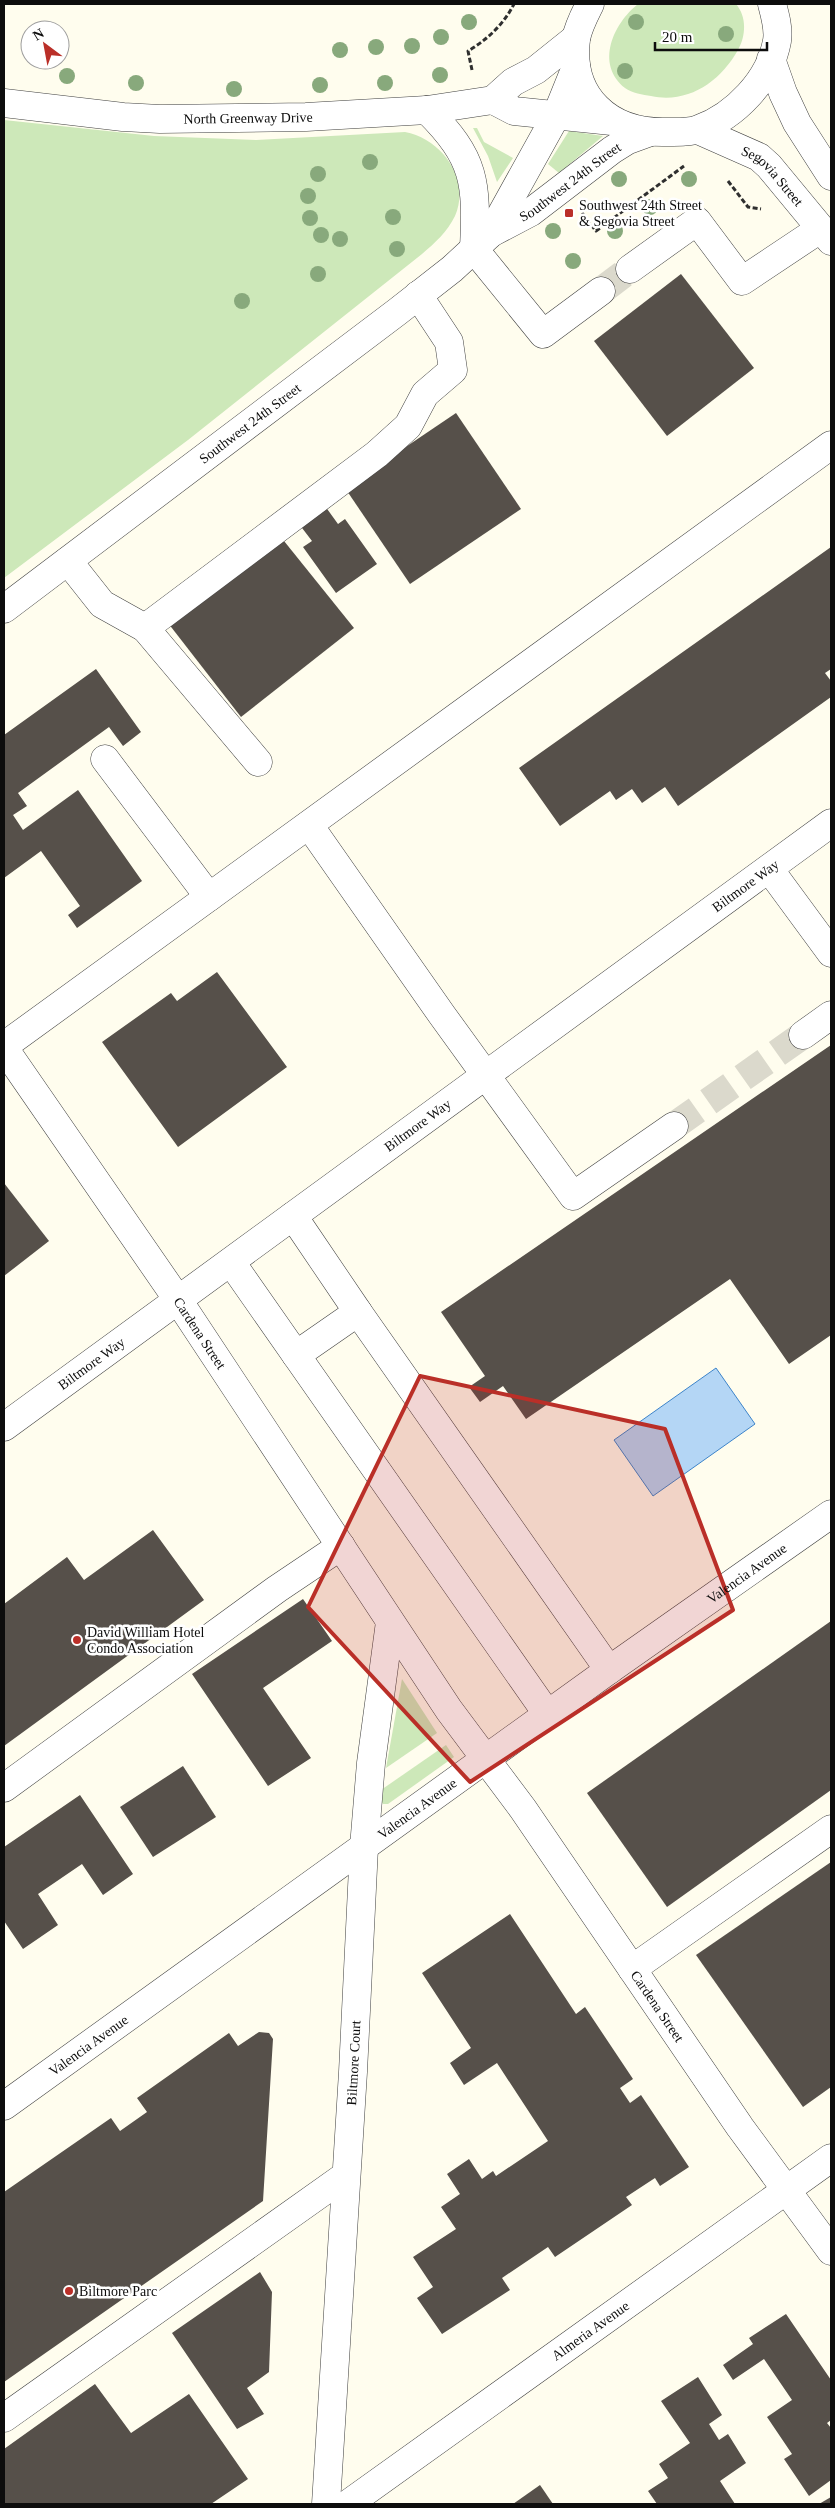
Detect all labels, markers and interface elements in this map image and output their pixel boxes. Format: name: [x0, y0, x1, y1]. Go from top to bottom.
north arrow: [20, 20, 70, 70]
scale bar: [655, 20, 768, 52]
text: N: [30, 25, 47, 43]
text: 20 m: [662, 29, 693, 45]
street label: North Greenway Drive: [183, 110, 313, 127]
street label: Southwest 24th Street: [517, 139, 624, 225]
street label: Segovia Street: [739, 143, 806, 209]
place label: Southwest 24th Street & Segovia Street: [579, 198, 702, 229]
marker: Southwest 24th Street & Segovia Street: [563, 207, 575, 219]
street label: Southwest 24th Street: [196, 381, 304, 467]
street label: Biltmore Way: [710, 857, 782, 915]
street label: Biltmore Way: [382, 1096, 454, 1155]
street label: Cardena Street: [170, 1295, 229, 1372]
street label: Biltmore Way: [55, 1335, 128, 1393]
street label: Valencia Avenue: [704, 1541, 790, 1607]
place label: David William Hotel Condo Association: [87, 1625, 204, 1656]
marker: David William Hotel Condo Association: [71, 1634, 83, 1646]
street label: Valencia Avenue: [375, 1775, 460, 1842]
street label: Cardena Street: [628, 1968, 687, 2045]
street label: Valencia Avenue: [46, 2012, 131, 2079]
street label: Biltmore Court: [344, 2020, 364, 2106]
place label: Biltmore Parc: [79, 2284, 157, 2299]
marker: Biltmore Parc: [63, 2285, 75, 2297]
street label: Almeria Avenue: [549, 2298, 632, 2364]

